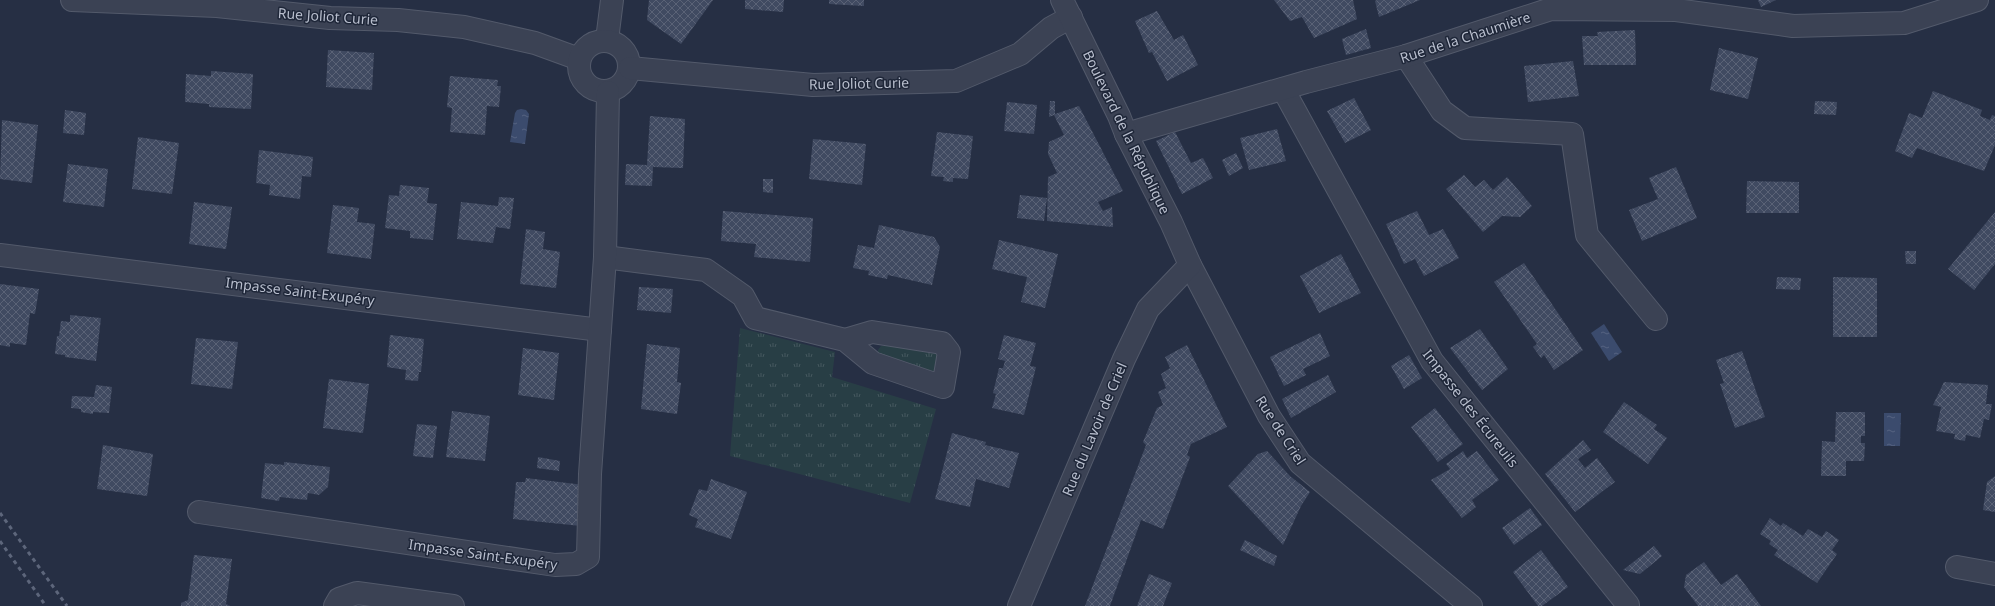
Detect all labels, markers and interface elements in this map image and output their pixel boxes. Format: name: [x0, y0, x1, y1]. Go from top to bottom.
street label: Rue Joliot Curie: [277, 3, 379, 29]
street label: Rue de la Chaumière: [1397, 7, 1533, 67]
street label: Boulevard de la République: [1079, 47, 1175, 217]
street label: Rue Joliot Curie: [809, 73, 909, 93]
street label: Impasse Saint-Exupéry: [224, 272, 376, 310]
street label: Impasse des Écureuils: [1419, 345, 1523, 471]
street label: Rue du Lavoir de Criel: [1057, 359, 1131, 499]
street label: Rue de Criel: [1252, 392, 1310, 468]
street label: Impasse Saint-Exupéry: [407, 534, 559, 574]

